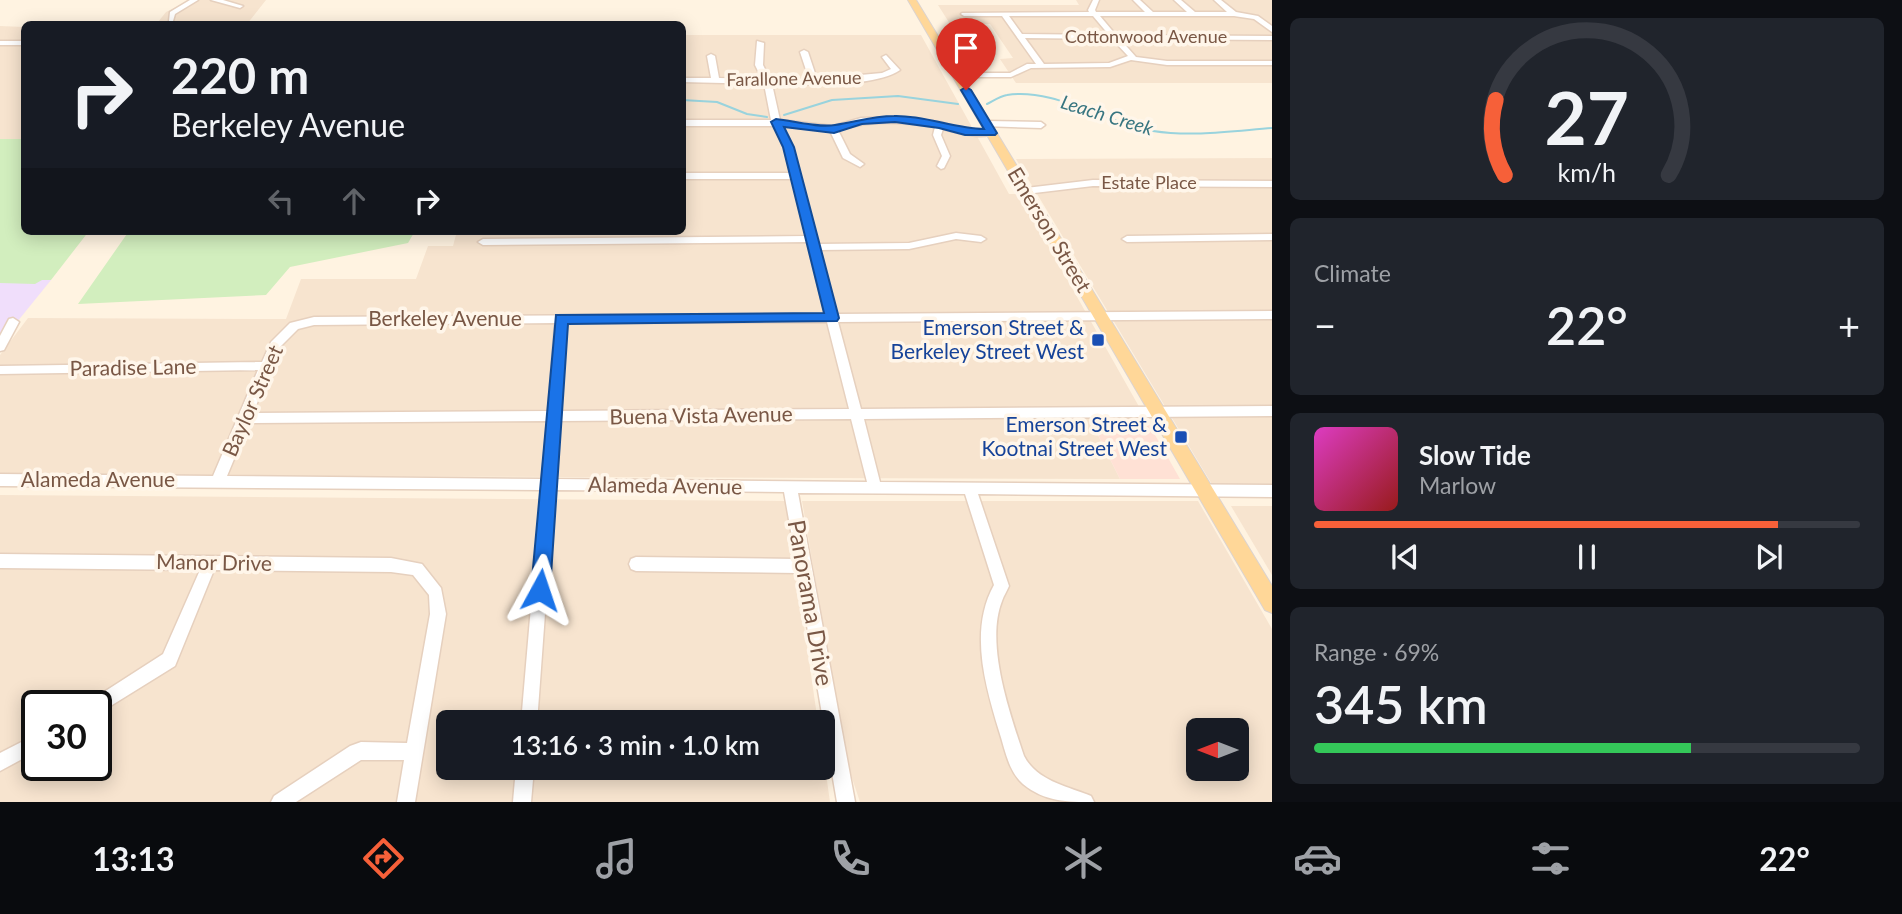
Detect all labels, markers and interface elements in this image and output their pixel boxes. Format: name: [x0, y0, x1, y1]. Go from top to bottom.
pin: [936, 18, 996, 90]
street label: Cottonwood Avenue: [1065, 25, 1227, 47]
icon: arrive: [947, 29, 985, 67]
text: 220 m: [171, 46, 309, 104]
icon: right: [56, 49, 147, 140]
street label: Farallone Avenue: [726, 66, 862, 90]
text: 27: [1545, 73, 1629, 161]
water label: Leach Creek: [1058, 90, 1157, 140]
text: Berkeley Avenue: [171, 105, 405, 144]
text: km/h: [1558, 157, 1616, 187]
street label: Emerson Street: [1003, 162, 1098, 297]
street label: Estate Place: [1101, 171, 1197, 193]
icon: left: [262, 182, 300, 220]
icon: ahead: [335, 182, 373, 220]
icon: right: [408, 182, 446, 220]
text: Climate: [1314, 259, 1391, 287]
text: 22°: [1546, 294, 1628, 356]
text: −: [1314, 302, 1336, 348]
text: +: [1838, 302, 1860, 348]
street label: Berkeley Avenue: [368, 305, 522, 330]
place label: Emerson Street & Berkeley Street West: [891, 314, 1084, 363]
marker: Emerson Street & Berkeley Street West: [1090, 332, 1106, 348]
street label: Baylor Street: [216, 340, 287, 460]
street label: Paradise Lane: [69, 353, 197, 380]
street label: Buena Vista Avenue: [609, 400, 793, 429]
place label: Emerson Street & Kootnai Street West: [982, 411, 1167, 460]
marker: Emerson Street & Kootnai Street West: [1173, 429, 1189, 445]
text: Slow Tide: [1419, 439, 1531, 471]
street label: Alameda Avenue: [21, 466, 175, 491]
street label: Alameda Avenue: [588, 471, 742, 498]
text: Marlow: [1419, 471, 1496, 499]
street label: Panorama Drive: [783, 517, 840, 688]
icon: previous: [1386, 538, 1424, 576]
icon: pause: [1568, 538, 1606, 576]
icon: next: [1750, 538, 1788, 576]
street label: Manor Drive: [156, 548, 272, 575]
position arrow: [503, 553, 577, 627]
text: Range · 69%: [1314, 638, 1439, 666]
text: 345 km: [1314, 673, 1488, 735]
speed limit sign: 30: [21, 690, 112, 781]
north arrow: [1186, 718, 1250, 780]
map controls: [1186, 718, 1249, 781]
text: 13:16 · 3 min · 1.0 km: [511, 729, 760, 761]
icon: directions: [359, 834, 408, 883]
icon: music: [592, 834, 641, 883]
icon: phone: [826, 834, 875, 883]
icon: climate: [1059, 834, 1108, 883]
icon: car: [1293, 834, 1342, 883]
icon: filters: [1526, 834, 1575, 883]
text: 13:13: [92, 839, 175, 878]
text: 22°: [1759, 839, 1810, 878]

